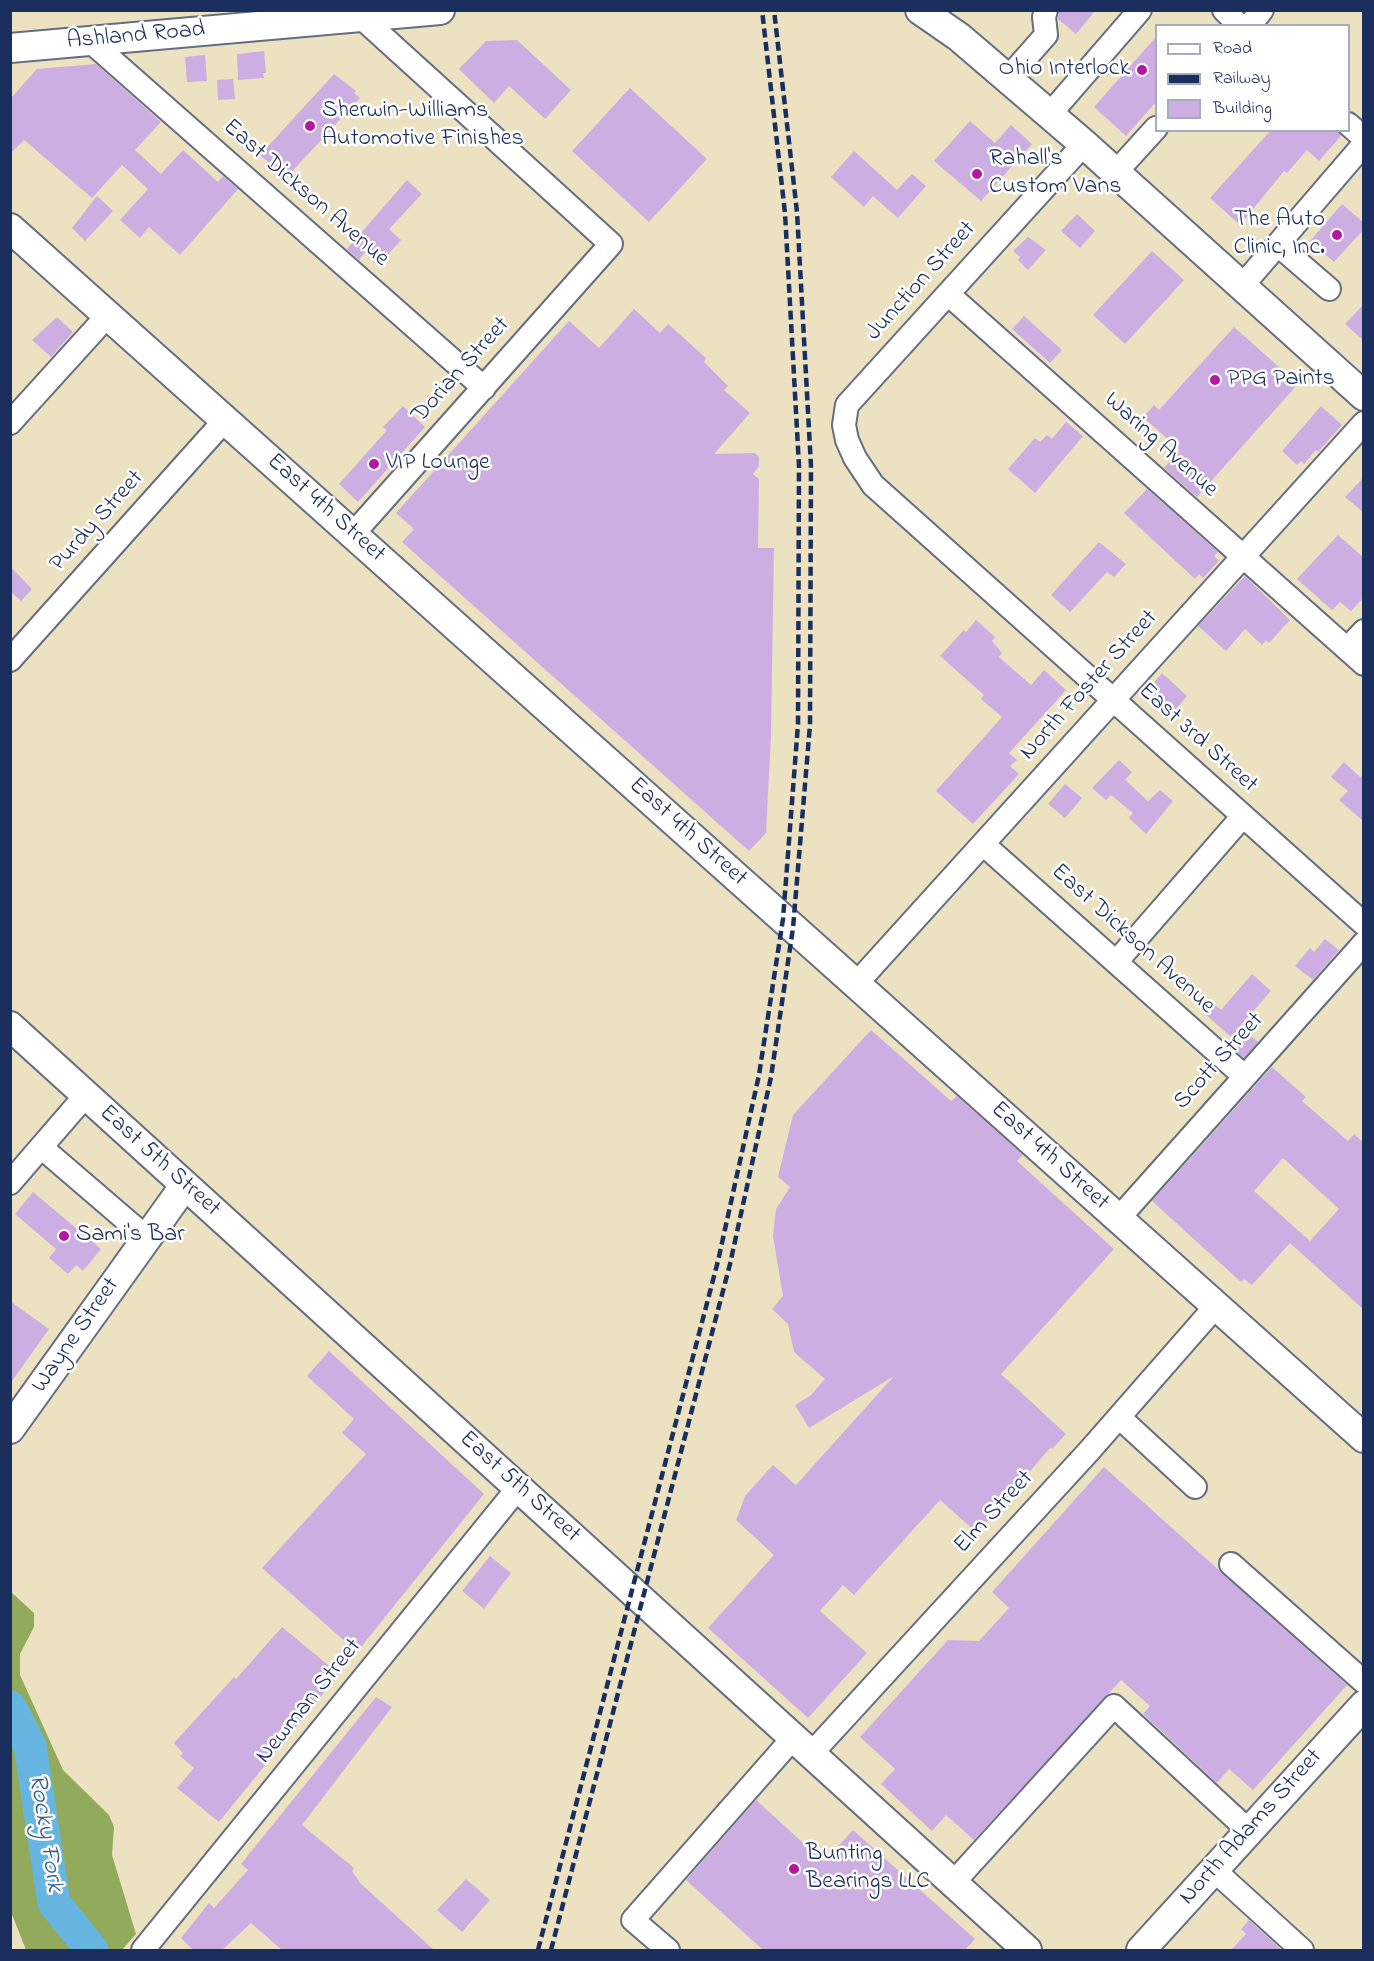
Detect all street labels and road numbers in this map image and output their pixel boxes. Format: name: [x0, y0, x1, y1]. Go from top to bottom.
street label: Ashland Road: [66, 17, 206, 57]
street label: East Dickson Avenue: [216, 114, 394, 274]
street label: Junction Street: [861, 216, 983, 348]
street label: Dorian Street: [407, 312, 517, 430]
street label: Waring Avenue: [1097, 387, 1223, 505]
street label: East 4th Street: [260, 448, 390, 570]
street label: Purdy Street: [45, 465, 151, 579]
street label: North Foster Street: [1015, 605, 1165, 767]
street label: East 3rd Street: [1131, 678, 1263, 800]
street label: East 4th Street: [622, 772, 752, 894]
street label: East Dickson Avenue: [1044, 859, 1220, 1021]
street label: Scott Street: [1169, 1007, 1271, 1117]
street label: East 4th Street: [984, 1096, 1114, 1218]
street label: East 5th Street: [92, 1100, 226, 1224]
street label: Wayne Street: [27, 1273, 127, 1399]
street label: East 5th Street: [452, 1426, 586, 1550]
street label: Elm Street: [949, 1465, 1041, 1561]
street label: Newman Street: [251, 1634, 369, 1770]
street label: North Adams Street: [1174, 1744, 1330, 1912]

